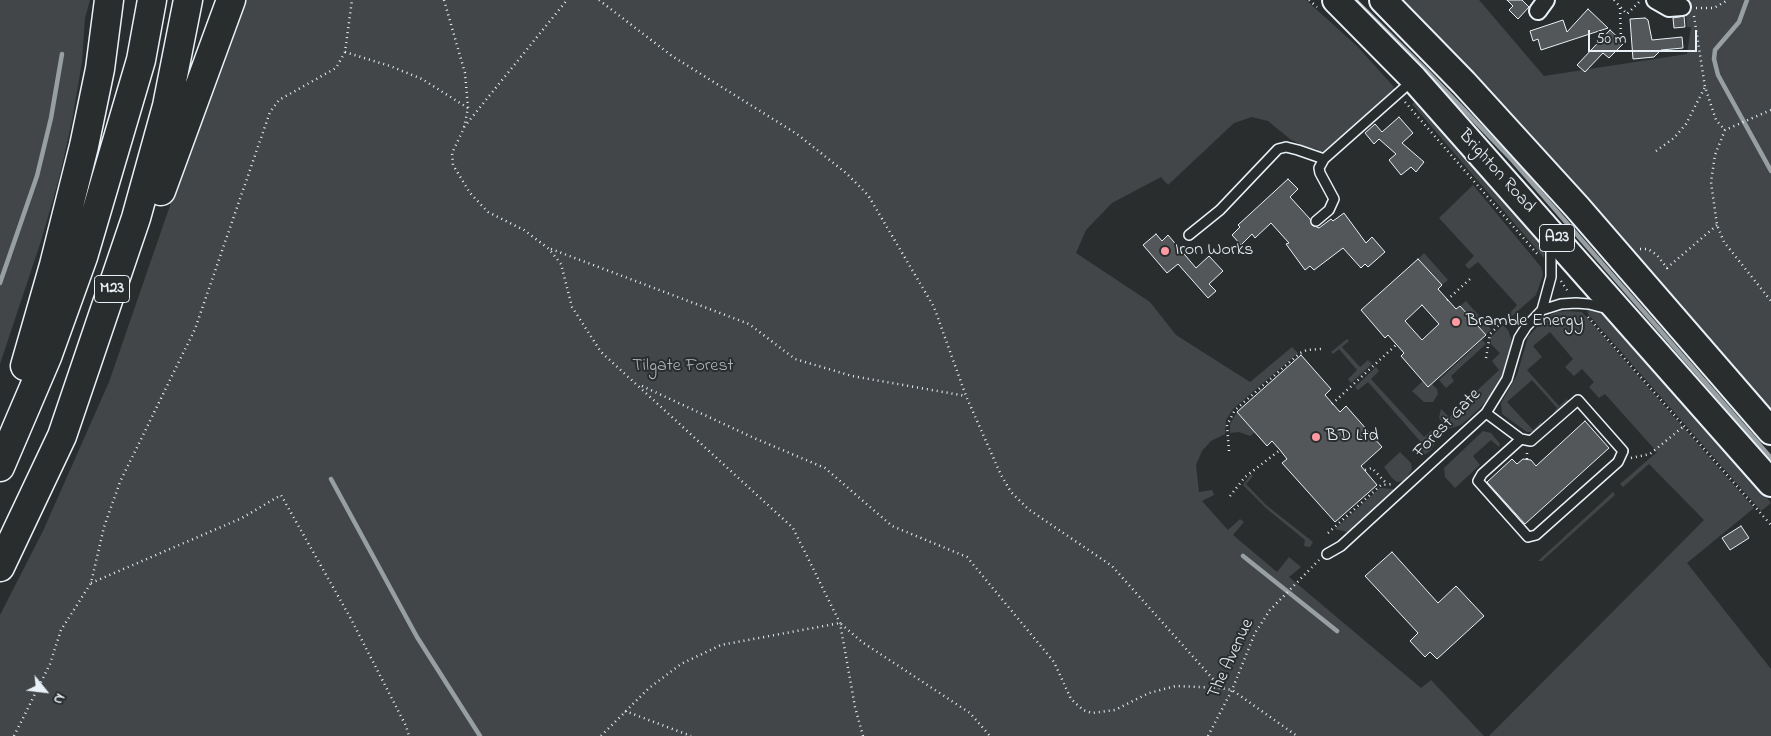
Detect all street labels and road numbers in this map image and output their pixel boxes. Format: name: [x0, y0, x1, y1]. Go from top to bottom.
street label: Brighton Road: [1453, 126, 1539, 218]
road number: A23: [1540, 224, 1574, 252]
road number: M23: [94, 276, 130, 302]
street label: Forest Gate: [1410, 385, 1486, 463]
street label: The Avenue: [1204, 616, 1260, 702]

